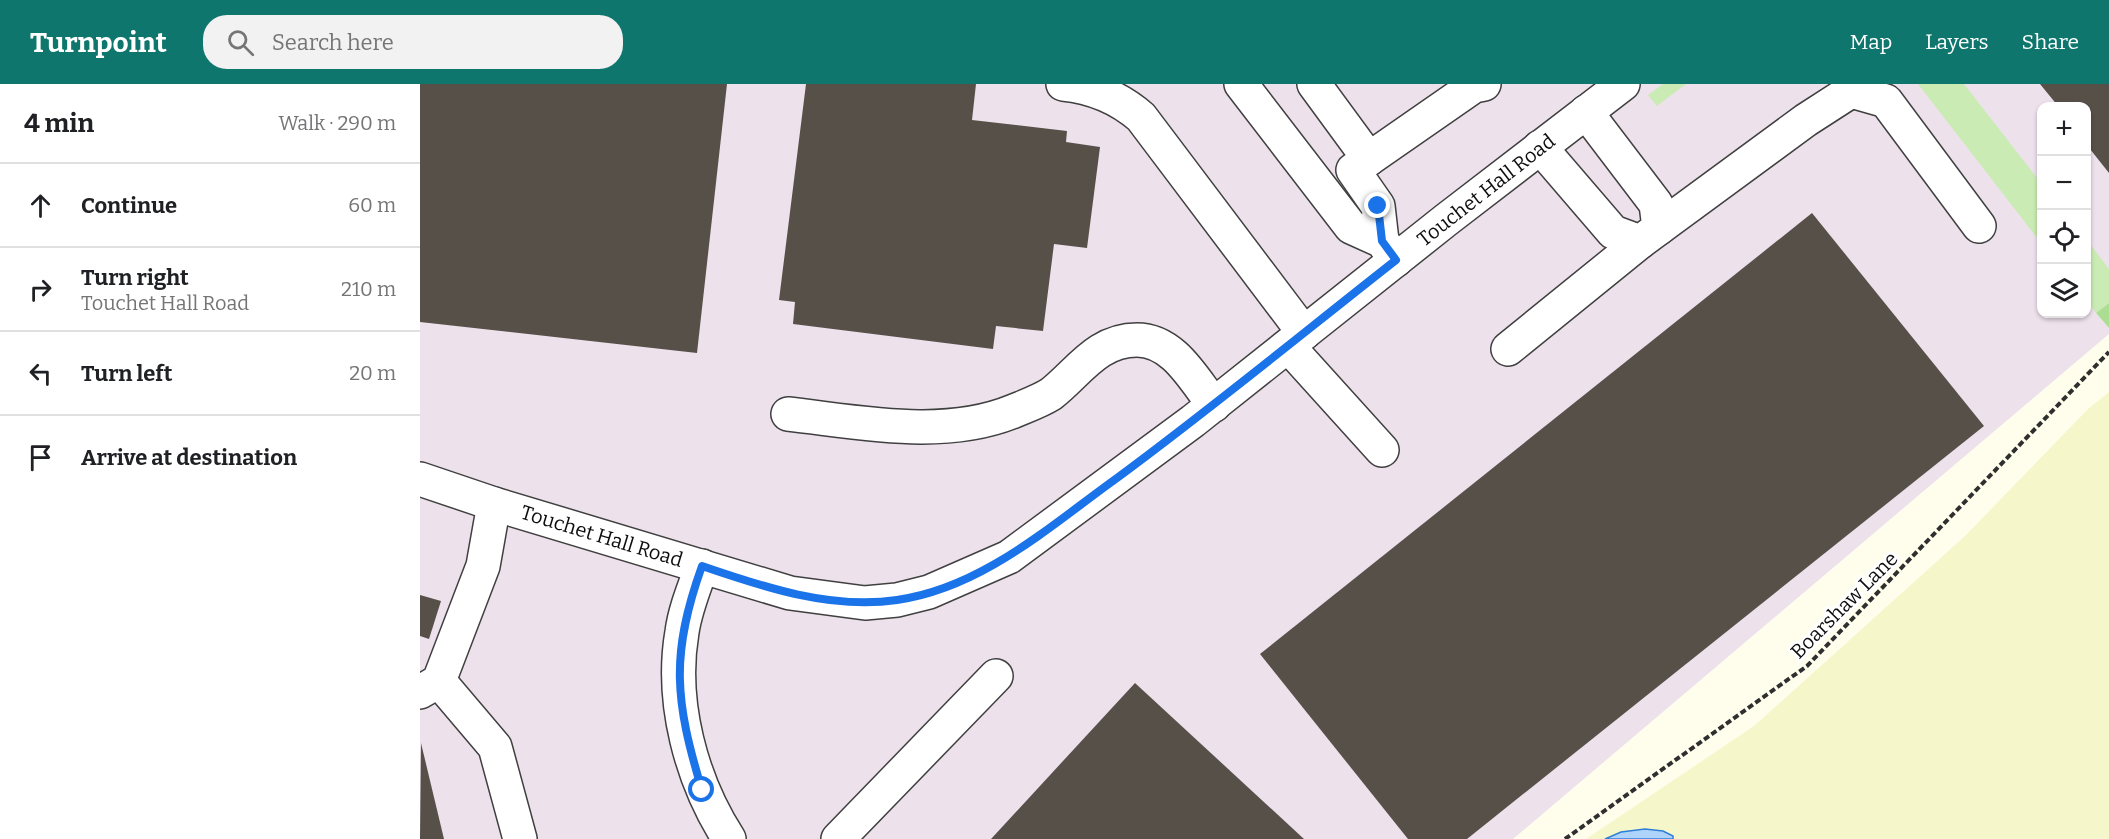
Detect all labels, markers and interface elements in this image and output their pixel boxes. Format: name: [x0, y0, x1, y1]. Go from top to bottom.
search box: [203, 15, 623, 69]
text: Turnpoint: [30, 26, 167, 59]
icon: search: [224, 26, 257, 59]
text: Search here: [272, 29, 394, 56]
text: Map: [1850, 29, 1892, 55]
text: Layers: [1925, 29, 1989, 55]
text: Share: [2022, 29, 2079, 55]
map controls: [2037, 102, 2091, 318]
button: +: [2037, 102, 2091, 156]
text: 4 min: [24, 108, 94, 139]
text: Walk · 290 m: [278, 111, 396, 135]
street label: Touchet Hall Road: [1412, 129, 1560, 251]
button: −: [2037, 156, 2091, 210]
icon: ahead: [24, 189, 57, 222]
text: Continue: [81, 192, 177, 219]
route end: [1364, 192, 1390, 218]
text: 60 m: [348, 193, 396, 217]
button: locate: [2037, 210, 2091, 264]
text: Turn right: [81, 264, 189, 291]
button: layers: [2037, 264, 2091, 318]
icon: right: [24, 273, 57, 306]
text: 210 m: [341, 277, 396, 301]
text: Touchet Hall Road: [81, 291, 249, 315]
icon: left: [24, 357, 57, 390]
text: Turn left: [81, 360, 173, 387]
text: 20 m: [349, 361, 396, 385]
icon: arrive: [24, 441, 57, 474]
text: Arrive at destination: [81, 444, 297, 471]
street label: Touchet Hall Road: [518, 500, 686, 572]
street label: Boarshaw Lane: [1786, 547, 1902, 663]
route start: [688, 776, 714, 802]

